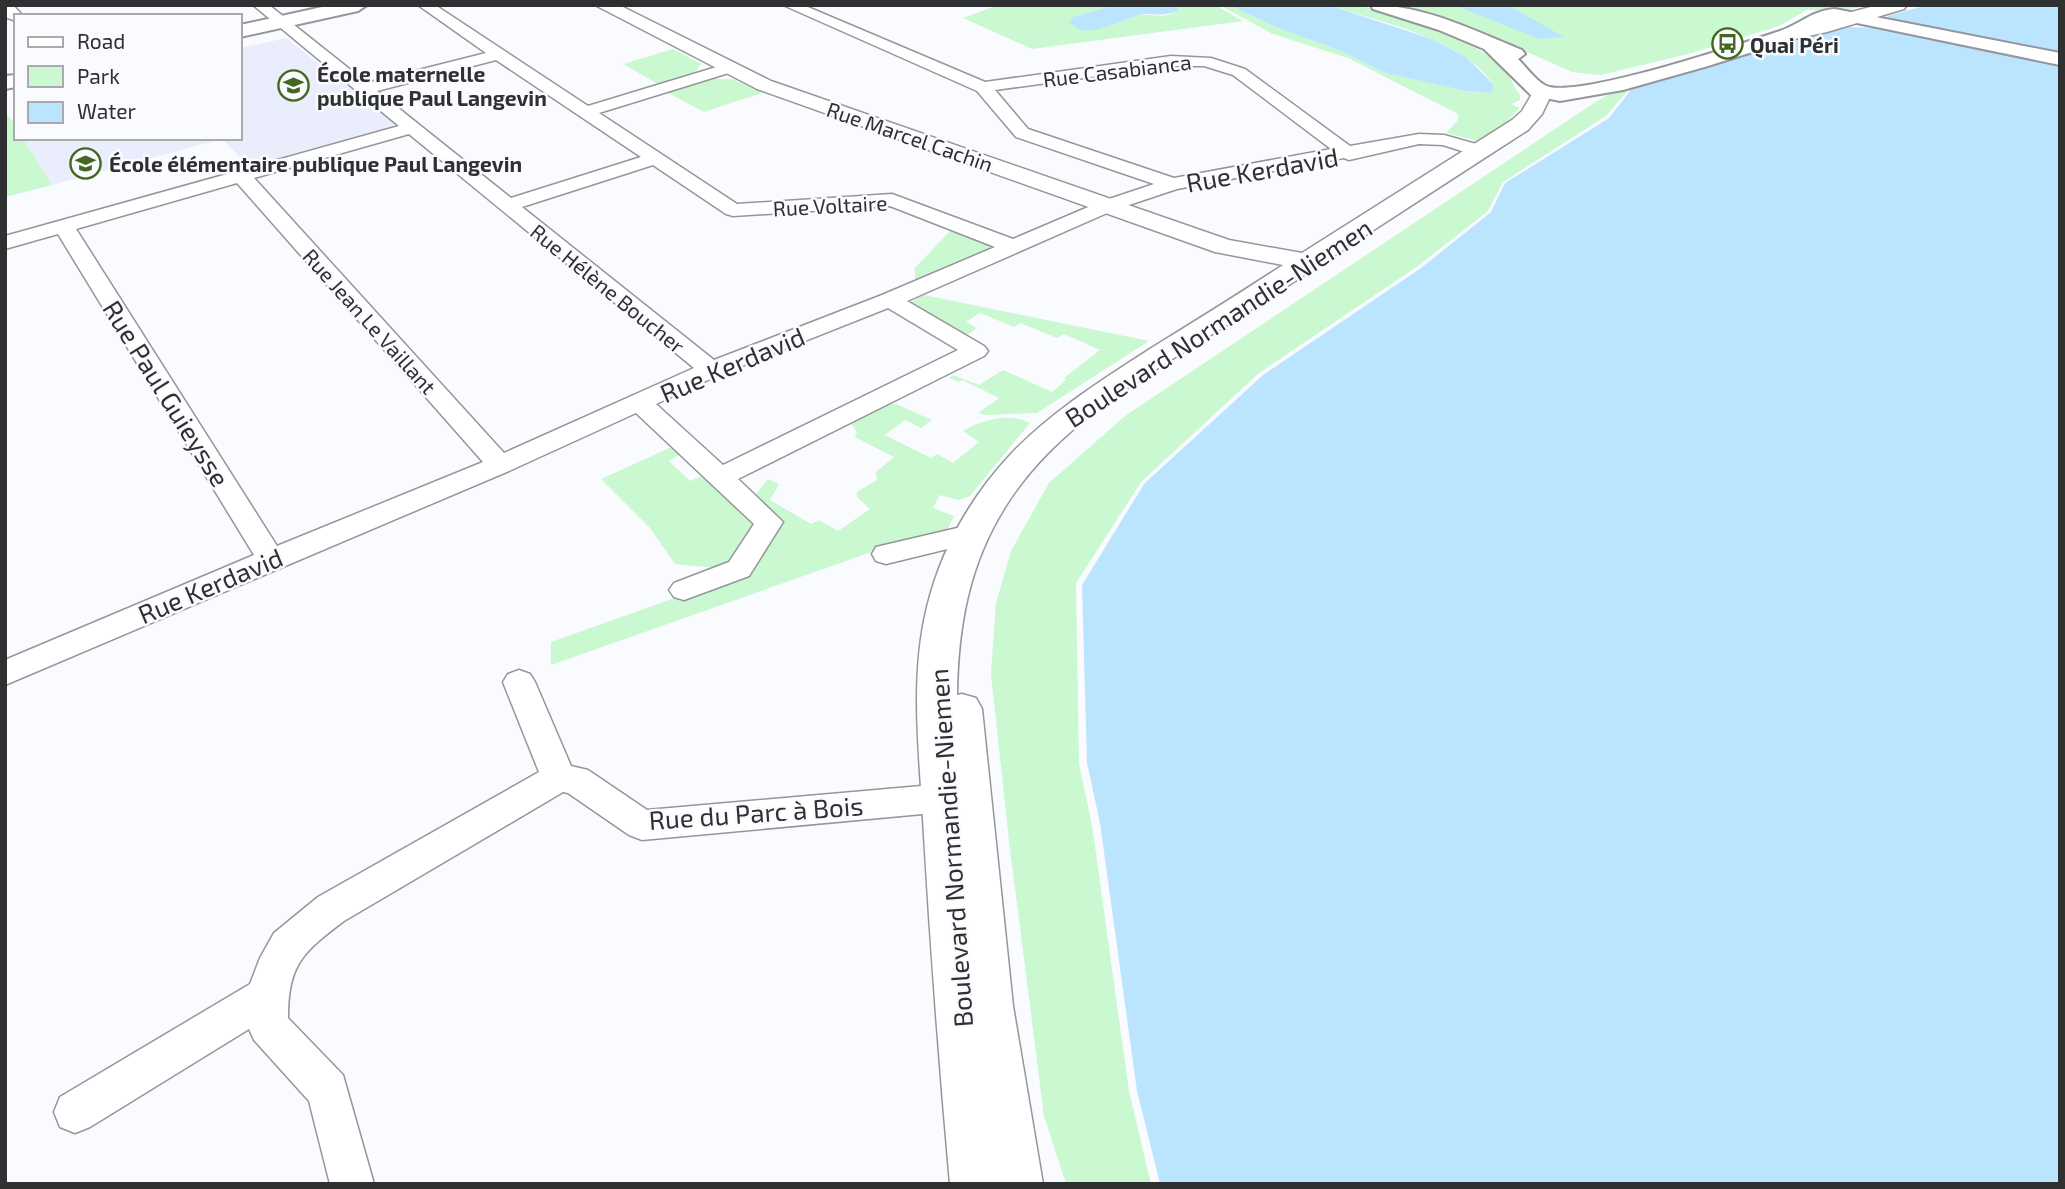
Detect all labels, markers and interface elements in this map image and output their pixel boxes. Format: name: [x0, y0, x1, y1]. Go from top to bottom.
legend: [14, 14, 242, 140]
bus stop icon: Quai Péri: [1710, 27, 1744, 61]
text: Road: [77, 28, 125, 53]
place label: Quai Péri: [1750, 32, 1839, 58]
street label: Rue Casabianca: [1041, 48, 1193, 92]
place label: École maternelle publique Paul Langevin: [317, 61, 547, 110]
text: Park: [77, 63, 120, 88]
school or university icon: École maternelle publique Paul Langevin: [277, 68, 311, 102]
street label: Rue Marcel Cachin: [824, 96, 996, 176]
text: Water: [77, 98, 136, 123]
street label: Rue Kerdavid: [1183, 140, 1341, 198]
school or university icon: École élémentaire publique Paul Langevin: [69, 146, 103, 180]
place label: École élémentaire publique Paul Langevin: [109, 151, 522, 176]
street label: Rue Voltaire: [772, 190, 888, 220]
street label: Boulevard Normandie-Niemen: [1059, 211, 1377, 433]
street label: Rue Hélène Boucher: [526, 218, 691, 358]
street label: Rue Jean Le Vaillant: [298, 243, 442, 399]
street label: Rue Paul Guieysse: [97, 294, 237, 492]
street label: Rue Kerdavid: [655, 320, 809, 408]
street label: Rue Kerdavid: [133, 541, 287, 629]
street label: Boulevard Normandie-Niemen: [922, 668, 978, 1028]
street label: Rue du Parc à Bois: [648, 789, 864, 835]

